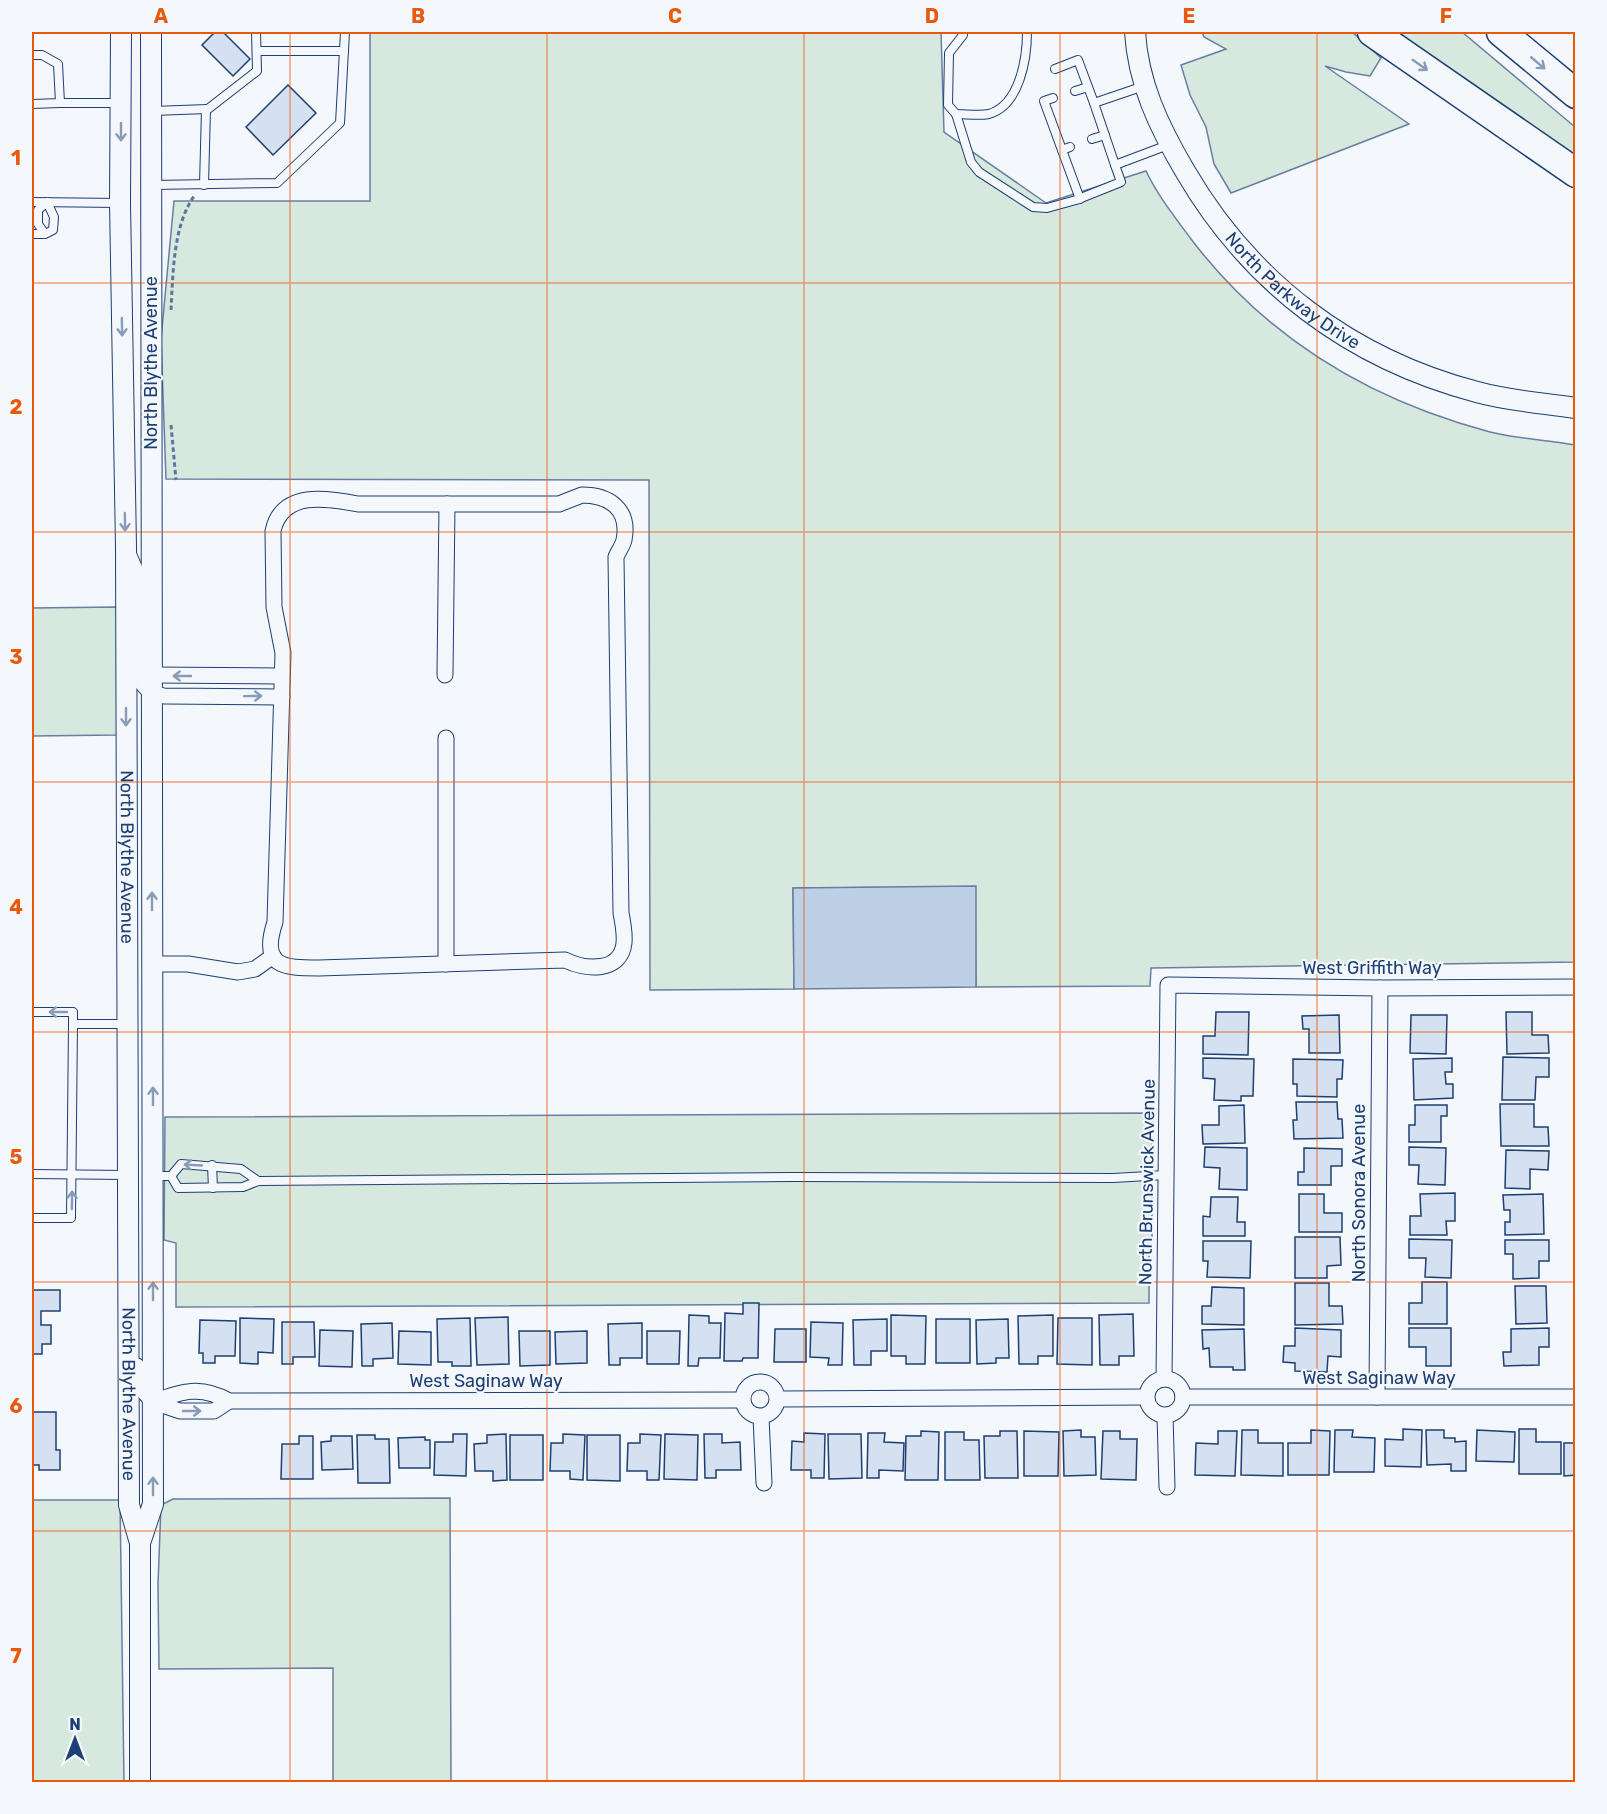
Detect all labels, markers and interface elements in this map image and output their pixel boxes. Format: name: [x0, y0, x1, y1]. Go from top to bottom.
text: A: [154, 4, 169, 28]
text: B: [411, 4, 425, 28]
text: C: [668, 4, 682, 28]
text: D: [925, 4, 939, 28]
text: E: [1183, 4, 1195, 28]
text: F: [1440, 4, 1452, 28]
one-way arrow: [1530, 56, 1545, 70]
one-way arrow: [1411, 59, 1427, 71]
one-way arrow: [115, 121, 127, 141]
text: 1: [11, 146, 21, 170]
street label: North Parkway Drive: [1220, 228, 1364, 354]
street label: North Blythe Avenue: [140, 276, 162, 450]
one-way arrow: [117, 316, 128, 336]
text: 2: [10, 395, 23, 419]
one-way arrow: [119, 511, 131, 531]
text: 3: [9, 645, 23, 669]
one-way arrow: [172, 670, 192, 682]
one-way arrow: [242, 690, 262, 702]
one-way arrow: [120, 706, 132, 726]
street label: North Blythe Avenue: [116, 770, 138, 944]
one-way arrow: [146, 892, 158, 912]
text: 4: [9, 895, 23, 919]
street label: West Griffith Way: [1302, 957, 1442, 979]
one-way arrow: [49, 1006, 69, 1018]
street label: North Brunswick Avenue: [1134, 1079, 1160, 1285]
one-way arrow: [147, 1087, 158, 1107]
street label: North Sonora Avenue: [1348, 1104, 1370, 1282]
text: 5: [10, 1145, 23, 1169]
one-way arrow: [183, 1159, 203, 1170]
one-way arrow: [66, 1190, 78, 1210]
one-way arrow: [147, 1282, 159, 1302]
street label: North Blythe Avenue: [117, 1307, 140, 1481]
street label: West Saginaw Way: [1302, 1367, 1456, 1389]
street label: West Saginaw Way: [409, 1370, 563, 1392]
text: 6: [9, 1394, 23, 1418]
one-way arrow: [181, 1405, 201, 1417]
one-way arrow: [147, 1477, 159, 1497]
text: 7: [10, 1644, 22, 1668]
north arrow: [45, 1709, 105, 1769]
text: N: [69, 1715, 81, 1734]

